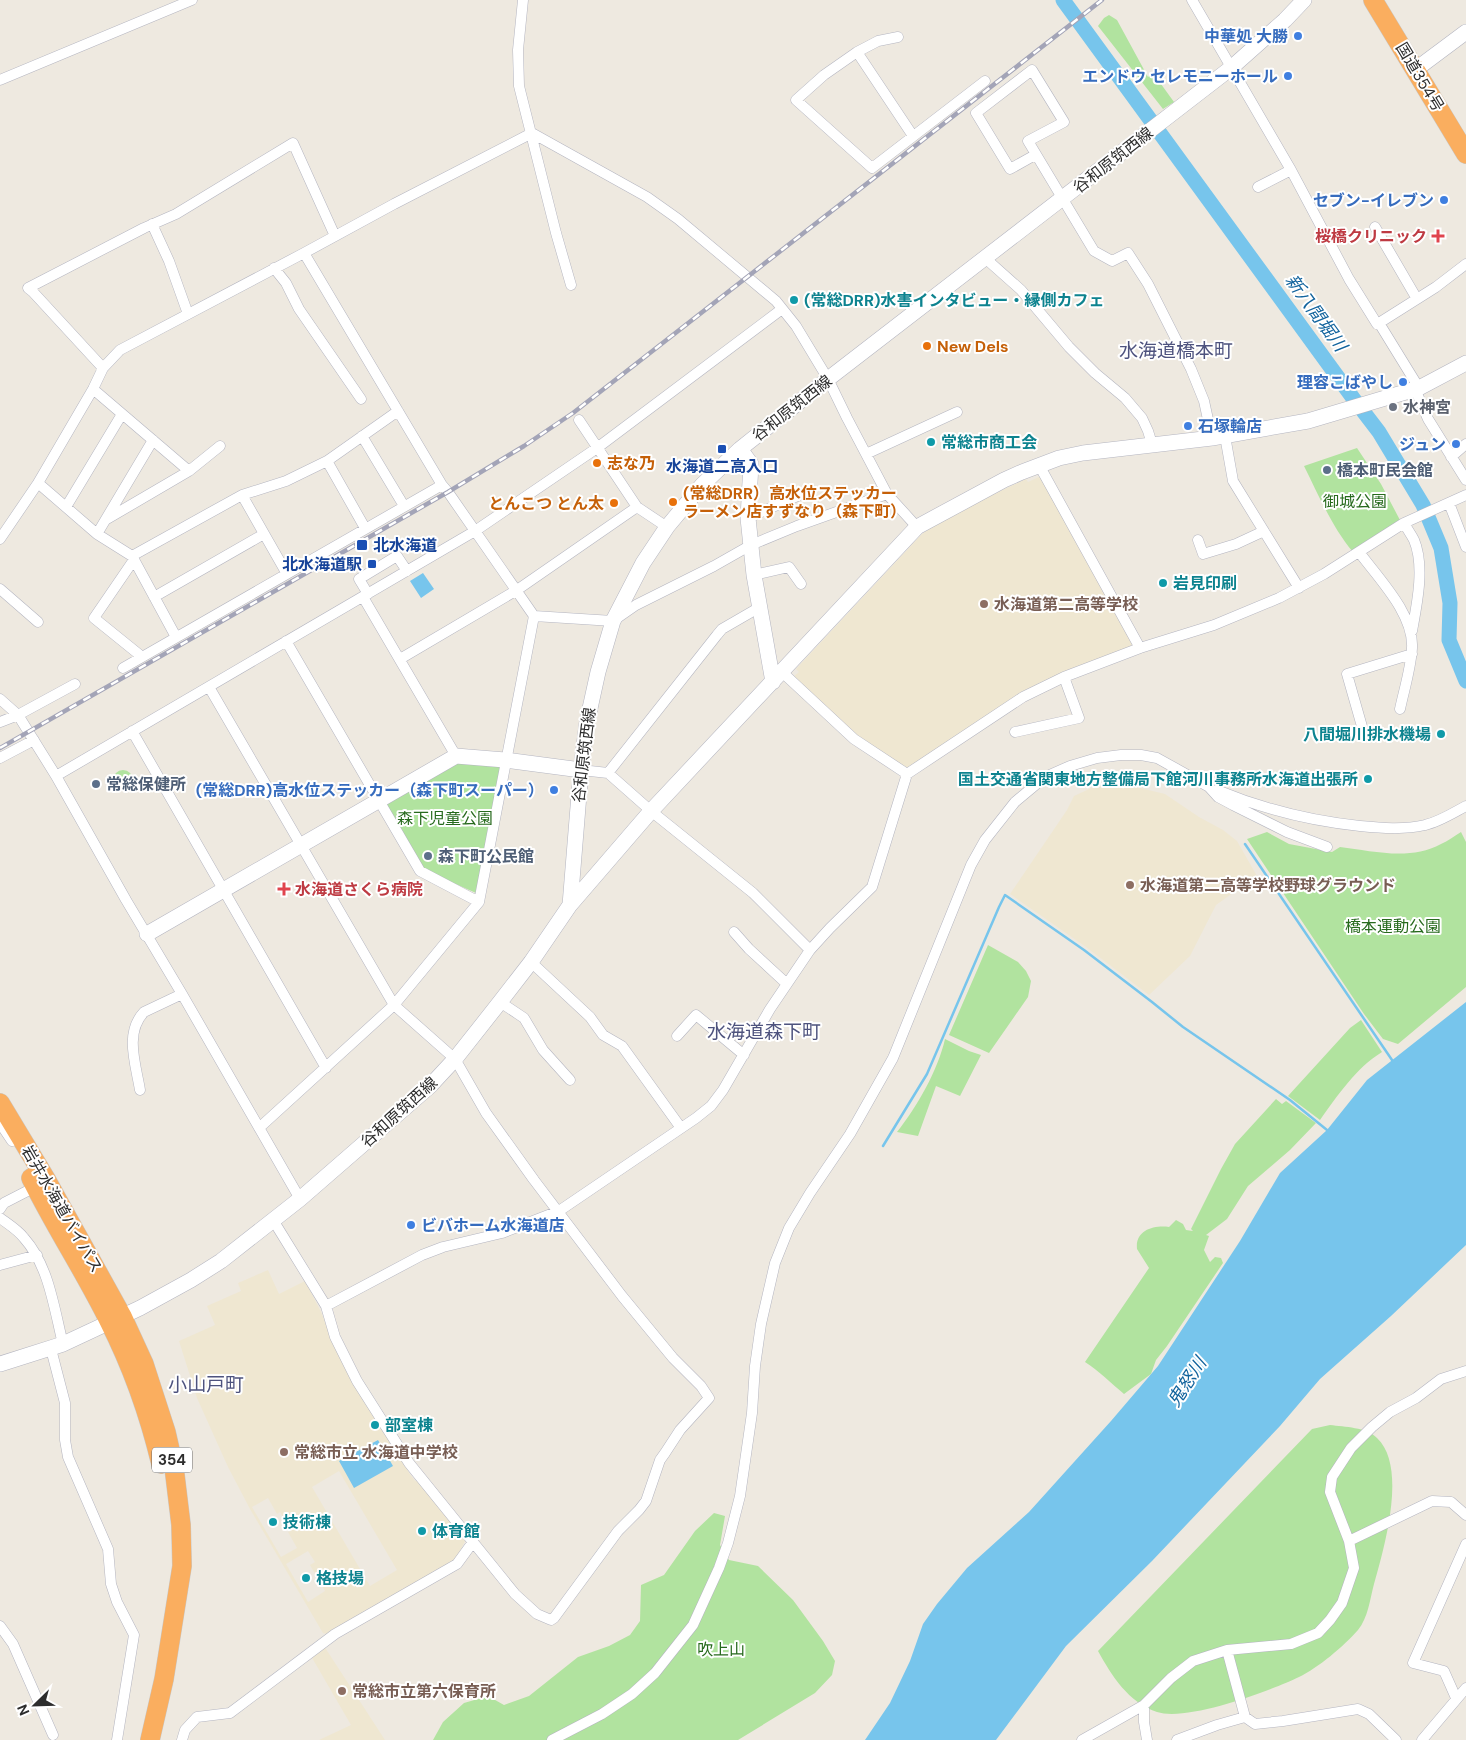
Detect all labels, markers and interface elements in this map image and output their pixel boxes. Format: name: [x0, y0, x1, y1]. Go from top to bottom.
place label: 中華処 大勝: [1204, 26, 1288, 47]
marker: 中華処 大勝: [1292, 30, 1304, 42]
street label: 国道354号: [1391, 39, 1449, 115]
place label: エンドウ セレモニーホール: [1082, 66, 1278, 87]
marker: エンドウ セレモニーホール: [1282, 70, 1294, 82]
street label: 谷和原筑西線: [1069, 122, 1157, 198]
place label: セブン-イレブン: [1313, 190, 1434, 211]
marker: セブン-イレブン: [1438, 194, 1450, 206]
place label: 桜橋クリニック: [1315, 226, 1427, 247]
marker: 桜橋クリニック: [1431, 229, 1445, 243]
water label: 新八間堀川: [1280, 270, 1353, 358]
place label: (常総DRR)水害インタビュー・縁側カフェ: [804, 290, 1104, 311]
marker: (常総DRR)水害インタビュー・縁側カフェ: [788, 294, 800, 306]
place label: New Dels: [937, 336, 1009, 357]
district label: 水海道橋本町: [1119, 338, 1233, 363]
marker: New Dels: [921, 340, 933, 352]
street label: 谷和原筑西線: [748, 370, 836, 446]
place label: 理容こばやし: [1297, 372, 1393, 393]
marker: 理容こばやし: [1397, 376, 1409, 388]
place label: 水神宮: [1403, 397, 1451, 418]
marker: 水神宮: [1387, 401, 1399, 413]
place label: 石塚輪店: [1198, 416, 1262, 437]
marker: 石塚輪店: [1182, 420, 1194, 432]
place label: 常総市商工会: [941, 432, 1037, 453]
place label: ジュン: [1399, 434, 1446, 455]
marker: 常総市商工会: [925, 436, 937, 448]
marker: ジュン: [1450, 438, 1462, 450]
marker: 水海道二高入口: [716, 443, 728, 455]
place label: 志な乃: [607, 453, 655, 474]
place label: 水海道二高入口: [666, 456, 778, 477]
marker: 志な乃: [591, 457, 603, 469]
place label: 橋本町民会館: [1337, 460, 1433, 481]
marker: 橋本町民会館: [1321, 464, 1333, 476]
place label: (常総DRR）高水位ステッカー ラーメン店すずなり（森下町）: [683, 483, 906, 522]
park label: 御城公園: [1323, 491, 1387, 512]
place label: とんこつ とん太: [488, 493, 604, 514]
marker: (常総DRR）高水位ステッカー ラーメン店すずなり（森下町）: [667, 496, 679, 508]
marker: とんこつ とん太: [608, 497, 620, 509]
place label: 北水海道: [373, 535, 437, 556]
marker: 北水海道: [355, 538, 369, 552]
place label: 北水海道駅: [282, 554, 362, 575]
marker: 北水海道駅: [366, 558, 378, 570]
place label: 岩見印刷: [1173, 573, 1237, 594]
marker: 岩見印刷: [1157, 577, 1169, 589]
place label: 水海道第二高等学校: [994, 594, 1138, 615]
marker: 水海道第二高等学校: [978, 598, 990, 610]
street label: 谷和原筑西線: [568, 706, 600, 804]
place label: 八間堀川排水機場: [1303, 724, 1431, 745]
marker: 八間堀川排水機場: [1435, 728, 1447, 740]
place label: 国土交通省関東地方整備局下館河川事務所水海道出張所: [958, 769, 1358, 790]
marker: 国土交通省関東地方整備局下館河川事務所水海道出張所: [1362, 773, 1374, 785]
place label: 常総保健所: [106, 774, 186, 795]
marker: 常総保健所: [90, 778, 102, 790]
place label: (常総DRR)高水位ステッカー（森下町スーパー）: [196, 780, 544, 801]
marker: (常総DRR)高水位ステッカー（森下町スーパー）: [548, 784, 560, 796]
park label: 森下児童公園: [397, 808, 493, 829]
place label: 森下町公民館: [438, 846, 534, 867]
marker: 森下町公民館: [422, 850, 434, 862]
place label: 水海道第二高等学校野球グラウンド: [1140, 875, 1396, 896]
place label: 水海道さくら病院: [295, 879, 423, 900]
marker: 水海道第二高等学校野球グラウンド: [1124, 879, 1136, 891]
marker: 水海道さくら病院: [277, 882, 291, 896]
park label: 橋本運動公園: [1345, 916, 1441, 937]
district label: 水海道森下町: [707, 1019, 821, 1044]
street label: 谷和原筑西線: [356, 1072, 442, 1152]
street label: 岩井水海道バイパス: [17, 1142, 107, 1276]
place label: ビバホーム水海道店: [421, 1215, 565, 1236]
marker: ビバホーム水海道店: [405, 1219, 417, 1231]
water label: 鬼怒川: [1162, 1351, 1213, 1411]
district label: 小山戸町: [168, 1372, 244, 1397]
place label: 部室棟: [385, 1415, 433, 1436]
marker: 部室棟: [369, 1419, 381, 1431]
place label: 常総市立 水海道中学校: [294, 1442, 458, 1463]
marker: 常総市立 水海道中学校: [278, 1446, 290, 1458]
road number: 354: [152, 1448, 192, 1472]
place label: 技術棟: [283, 1512, 331, 1533]
marker: 技術棟: [267, 1516, 279, 1528]
place label: 体育館: [432, 1521, 480, 1542]
marker: 体育館: [416, 1525, 428, 1537]
place label: 格技場: [316, 1568, 364, 1589]
marker: 格技場: [300, 1572, 312, 1584]
park label: 吹上山: [697, 1639, 745, 1660]
north arrow: [10, 1680, 60, 1730]
place label: 常総市立第六保育所: [352, 1681, 496, 1702]
marker: 常総市立第六保育所: [336, 1685, 348, 1697]
text: N: [13, 1702, 33, 1718]

